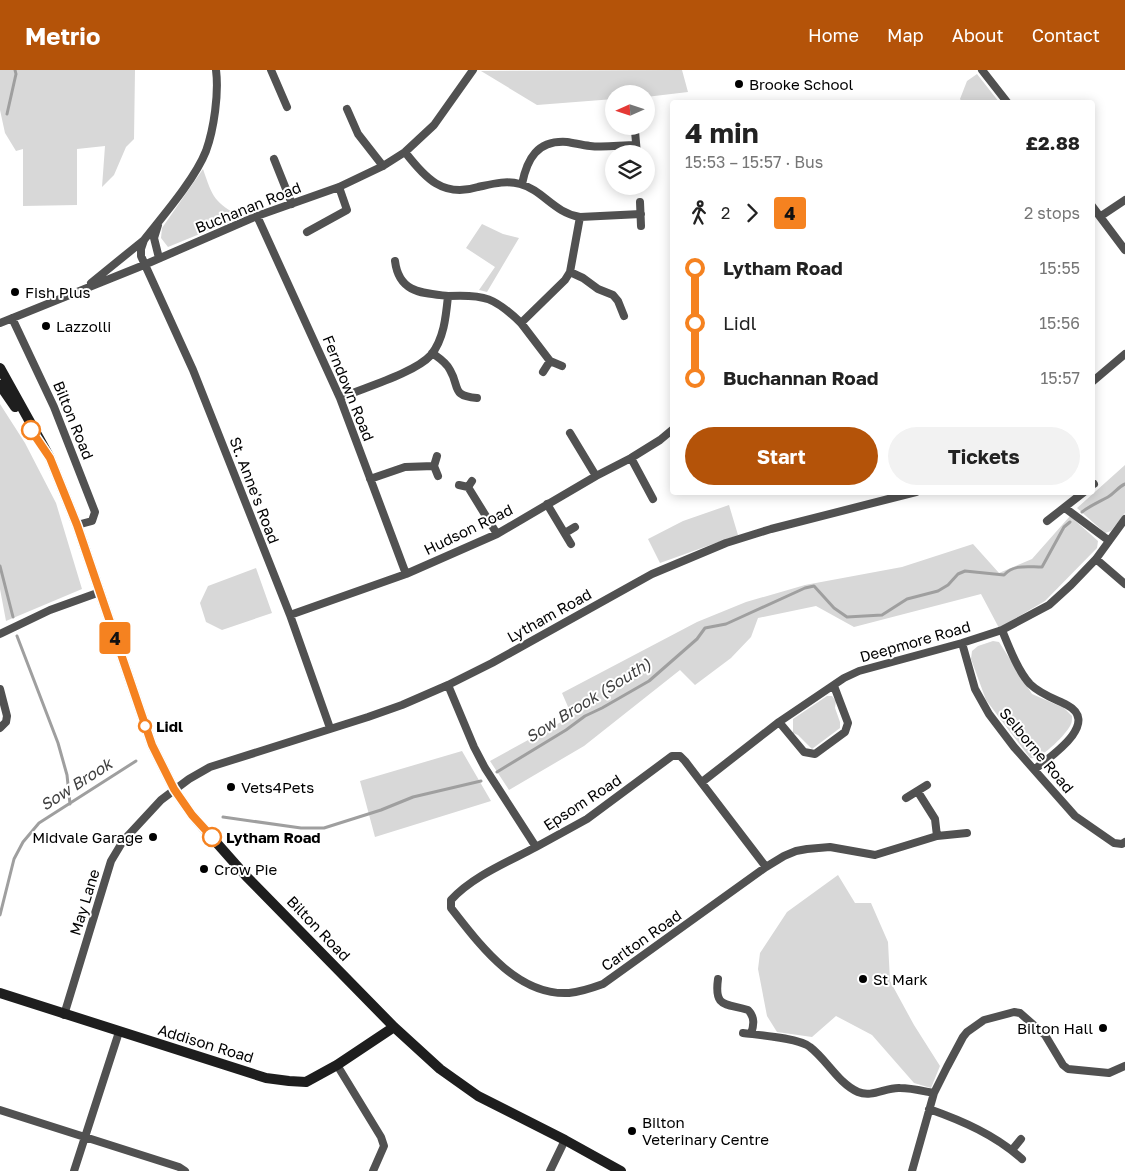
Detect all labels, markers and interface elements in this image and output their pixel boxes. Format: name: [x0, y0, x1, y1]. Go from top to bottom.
text: Metrio: [25, 21, 100, 50]
text: Home: [808, 24, 859, 46]
text: Map: [887, 24, 924, 46]
text: About: [952, 24, 1004, 46]
text: Contact: [1032, 24, 1100, 46]
place label: Brooke School: [749, 75, 853, 93]
marker: Brooke School: [733, 78, 745, 90]
north arrow: [605, 85, 655, 135]
map controls: [605, 85, 655, 195]
text: 4 min: [685, 116, 759, 149]
text: £2.88: [1025, 131, 1080, 154]
button: layers: [605, 145, 655, 195]
text: 15:53 – 15:57 · Bus: [685, 152, 823, 172]
street label: Buchanan Road: [193, 178, 303, 236]
icon: walk: [685, 199, 713, 227]
icon: forward: [738, 199, 766, 227]
text: 4: [784, 202, 796, 224]
text: 2: [721, 203, 730, 223]
text: 2 stops: [1024, 203, 1080, 223]
text: Lytham Road: [723, 256, 843, 279]
text: 15:55: [1040, 258, 1080, 278]
place label: Fish Plus: [25, 283, 91, 301]
marker: Fish Plus: [9, 286, 21, 298]
text: Lidl: [723, 311, 757, 334]
text: 15:56: [1039, 313, 1080, 333]
place label: Lazzolli: [56, 317, 111, 335]
marker: Lazzolli: [40, 320, 52, 332]
street label: Ferndown Road: [320, 332, 378, 444]
text: Buchannan Road: [723, 366, 878, 389]
text: 15:57: [1040, 368, 1080, 388]
street label: Bilton Road: [50, 378, 98, 462]
unlabelled marker: [21, 420, 41, 440]
button: Start: [685, 427, 878, 485]
button: Tickets: [888, 427, 1080, 485]
street label: St. Anne's Road: [226, 434, 284, 546]
street label: Hudson Road: [421, 500, 515, 558]
street label: Lytham Road: [504, 584, 594, 646]
street label: Deepmore Road: [858, 617, 972, 665]
line badge: 4: [99, 622, 131, 654]
text: 4: [109, 627, 121, 649]
water label: Sow Brook (South): [522, 653, 655, 747]
street label: Selborne Road: [996, 704, 1078, 796]
place label: Lidl: [156, 717, 183, 735]
marker: Lidl: [138, 719, 152, 733]
water label: Sow Brook: [36, 752, 117, 815]
street label: Epsom Road: [540, 770, 624, 834]
place label: Vets4Pets: [241, 778, 314, 796]
marker: Vets4Pets: [225, 781, 237, 793]
marker: Lytham Road: [202, 827, 222, 847]
place label: Midvale Garage: [32, 828, 143, 846]
place label: Lytham Road: [226, 828, 321, 846]
marker: Midvale Garage: [147, 831, 159, 843]
place label: Crow Pie: [214, 860, 277, 878]
marker: Crow Pie: [198, 863, 210, 875]
street label: May Lane: [65, 866, 103, 937]
street label: Bilton Road: [284, 892, 354, 964]
street label: Carlton Road: [597, 906, 685, 974]
place label: St Mark: [873, 970, 928, 988]
marker: St Mark: [857, 973, 869, 985]
place label: Bilton Hall: [1017, 1019, 1093, 1037]
street label: Addison Road: [156, 1020, 256, 1066]
marker: Bilton Hall: [1097, 1022, 1109, 1034]
place label: Bilton Veterinary Centre: [642, 1113, 769, 1148]
marker: Bilton Veterinary Centre: [626, 1125, 638, 1137]

